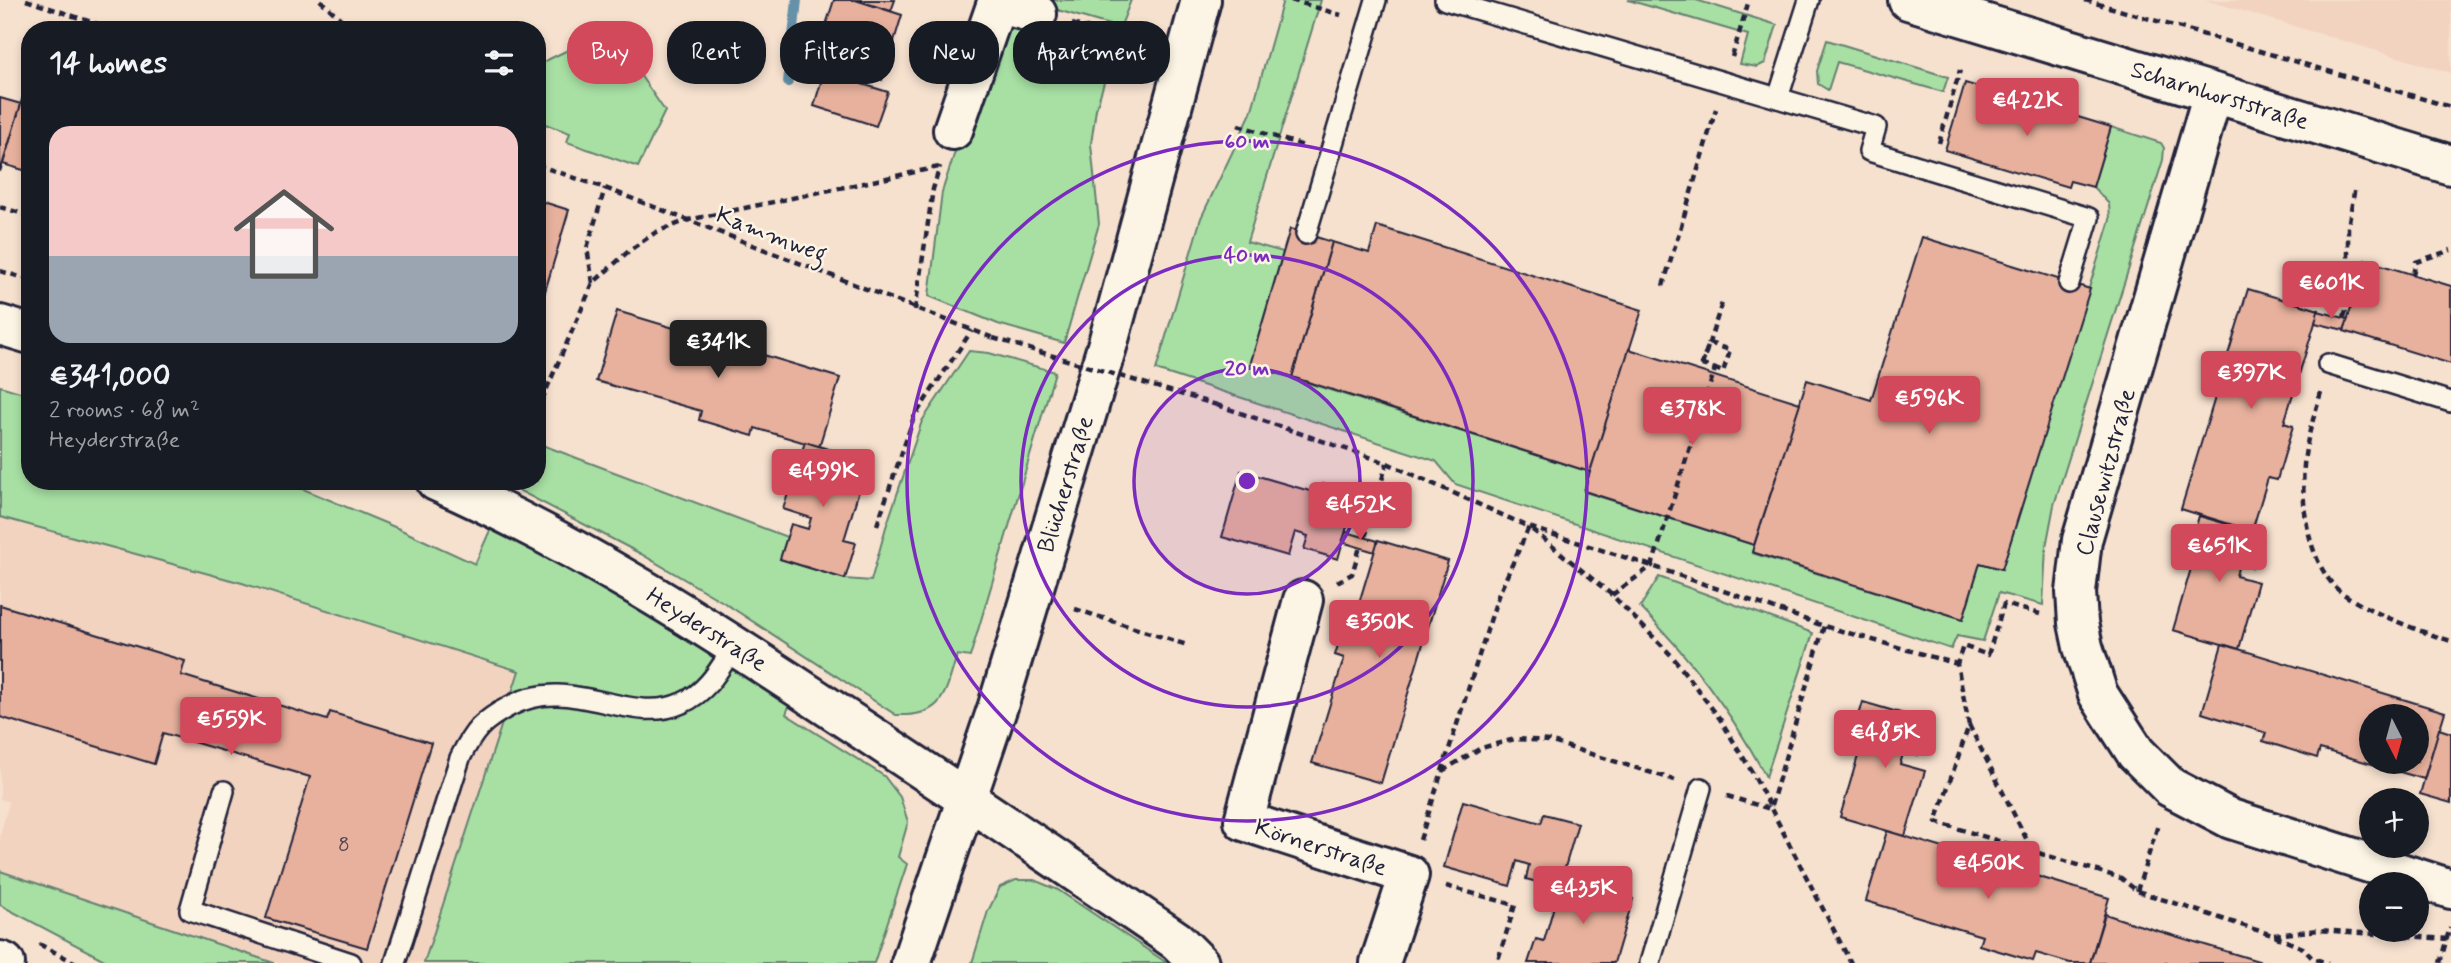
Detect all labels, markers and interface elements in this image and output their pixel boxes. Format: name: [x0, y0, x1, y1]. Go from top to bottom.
chip: Buy: [567, 21, 653, 84]
chip: Rent: [667, 21, 766, 84]
chip: Filters: [780, 21, 895, 84]
chip: New: [909, 21, 999, 84]
chip: Apartment: [1013, 21, 1170, 84]
text: 14 homes: [49, 44, 167, 83]
icon: filters: [480, 44, 518, 82]
street label: Scharnhorststraße: [2127, 55, 2312, 138]
pin: €422K: [1978, 78, 2076, 138]
text: €422K: [1992, 86, 2062, 116]
text: 60 m: [1224, 128, 1270, 156]
icon: home: [221, 171, 347, 297]
street label: Kammweg: [711, 200, 831, 274]
text: 40 m: [1224, 242, 1271, 270]
pin: €601K: [2282, 262, 2380, 321]
text: €601K: [2298, 269, 2364, 299]
pin: €341K: [669, 320, 767, 380]
text: €341K: [686, 328, 750, 358]
pin: €397K: [2202, 352, 2300, 411]
text: 20 m: [1225, 355, 1270, 383]
text: €341,000: [49, 357, 171, 396]
text: €397K: [2217, 359, 2285, 389]
pin: €596K: [1880, 376, 1978, 436]
text: €596K: [1894, 384, 1964, 414]
street label: Clausewitzstraße: [2069, 385, 2144, 559]
pin: €378K: [1643, 388, 1741, 447]
text: €378K: [1659, 395, 1725, 425]
text: 2 rooms · 68 m²: [49, 396, 200, 426]
street label: Blücherstraße: [1031, 412, 1102, 557]
text: Heyderstraße: [49, 426, 180, 456]
pin: €499K: [774, 449, 872, 509]
text: €499K: [788, 457, 858, 487]
centre of rings: [1235, 469, 1259, 493]
pin: €452K: [1311, 482, 1409, 542]
text: €452K: [1325, 490, 1395, 520]
pin: €651K: [2170, 524, 2268, 584]
text: €651K: [2187, 532, 2251, 562]
street label: Heyderstraße: [640, 581, 773, 680]
pin: €350K: [1330, 600, 1428, 660]
text: €350K: [1345, 608, 1413, 638]
pin: €559K: [182, 698, 280, 757]
north arrow: [2359, 704, 2429, 774]
map controls: [2359, 704, 2429, 942]
text: €559K: [196, 705, 266, 735]
pin: €485K: [1836, 710, 1934, 770]
text: €485K: [1850, 718, 1920, 748]
button: +: [2359, 788, 2429, 858]
street label: Körnerstraße: [1251, 812, 1391, 884]
house number: 8: [338, 831, 350, 859]
pin: €450K: [1939, 842, 2037, 901]
text: €450K: [1953, 849, 2023, 879]
pin: €435K: [1534, 866, 1632, 926]
button: −: [2359, 872, 2429, 942]
text: €435K: [1549, 874, 1617, 904]

